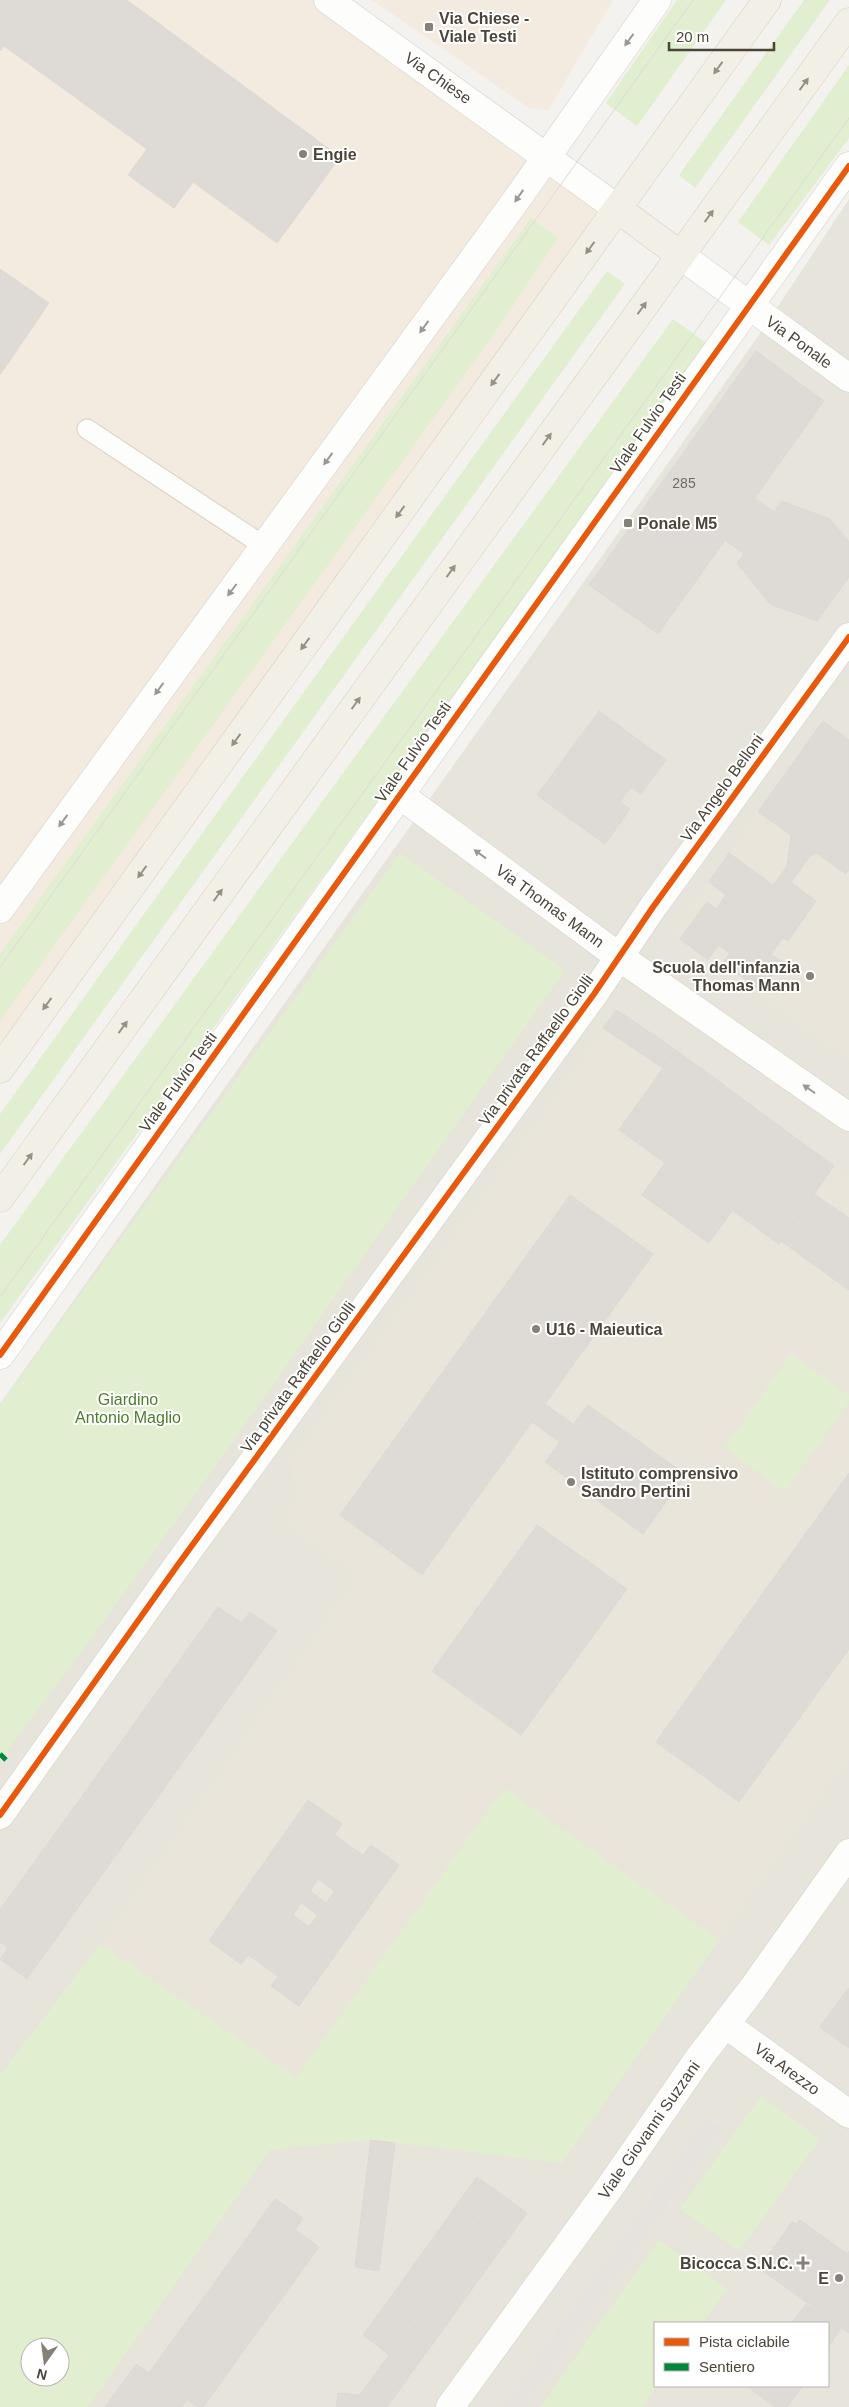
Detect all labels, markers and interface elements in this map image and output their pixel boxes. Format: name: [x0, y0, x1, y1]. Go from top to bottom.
place label: Via Chiese - Viale Testi: [439, 10, 529, 45]
scale bar: [669, 20, 774, 52]
marker: Via Chiese - Viale Testi: [423, 21, 435, 33]
text: 20 m: [676, 28, 709, 45]
one-way arrow: [624, 33, 634, 46]
street label: Via Chiese: [402, 49, 475, 107]
one-way arrow: [713, 61, 724, 74]
one-way arrow: [799, 77, 809, 91]
place label: Engie: [313, 146, 357, 163]
marker: Engie: [297, 148, 309, 160]
one-way arrow: [514, 189, 524, 203]
one-way arrow: [704, 209, 714, 223]
one-way arrow: [585, 242, 595, 255]
one-way arrow: [637, 301, 647, 315]
street label: Via Ponale: [763, 312, 835, 372]
one-way arrow: [418, 320, 429, 333]
street label: Viale Fulvio Testi: [607, 369, 689, 477]
one-way arrow: [490, 373, 500, 387]
one-way arrow: [541, 433, 552, 446]
one-way arrow: [323, 452, 333, 466]
house number: 285: [672, 475, 696, 491]
one-way arrow: [395, 505, 405, 519]
place label: Ponale M5: [638, 515, 717, 532]
marker: Ponale M5: [622, 517, 634, 529]
one-way arrow: [446, 564, 456, 578]
one-way arrow: [227, 583, 237, 597]
one-way arrow: [300, 637, 310, 651]
one-way arrow: [154, 682, 164, 696]
one-way arrow: [351, 696, 361, 710]
street label: Viale Fulvio Testi: [372, 698, 454, 806]
street label: Via Angelo Belloni: [677, 731, 767, 845]
one-way arrow: [231, 733, 241, 747]
one-way arrow: [58, 814, 69, 827]
one-way arrow: [474, 849, 487, 859]
street label: Via Thomas Mann: [493, 861, 607, 951]
one-way arrow: [136, 865, 147, 878]
one-way arrow: [213, 888, 223, 902]
place label: Scuola dell'infanzia Thomas Mann: [652, 959, 800, 994]
marker: Scuola dell'infanzia Thomas Mann: [804, 970, 816, 982]
street label: Via privata Raffaello Giolli: [475, 971, 597, 1129]
one-way arrow: [42, 997, 52, 1011]
one-way arrow: [118, 1020, 128, 1034]
street label: Viale Fulvio Testi: [136, 1029, 220, 1135]
one-way arrow: [802, 1084, 816, 1094]
one-way arrow: [23, 1153, 34, 1166]
street label: Via privata Raffaello Giolli: [237, 1298, 359, 1456]
place label: U16 - Maieutica: [546, 1321, 663, 1338]
marker: U16 - Maieutica: [530, 1323, 542, 1335]
park label: Giardino Antonio Maglio: [75, 1391, 181, 1426]
place label: Istituto comprensivo Sandro Pertini: [581, 1465, 739, 1500]
marker: Istituto comprensivo Sandro Pertini: [565, 1476, 577, 1488]
street label: Via Arezzo: [751, 2040, 823, 2098]
street label: Viale Giovanni Suzzani: [595, 2058, 703, 2202]
place label: Bicocca S.N.C.: [680, 2255, 793, 2272]
marker: Bicocca S.N.C.: [797, 2257, 809, 2269]
place label: E: [818, 2270, 829, 2287]
marker: E: [833, 2272, 845, 2284]
legend: [654, 2322, 829, 2387]
text: Pista ciclabile: [699, 2333, 790, 2350]
north arrow: [20, 2337, 70, 2387]
text: Sentiero: [699, 2358, 755, 2375]
text: N: [35, 2366, 49, 2384]

